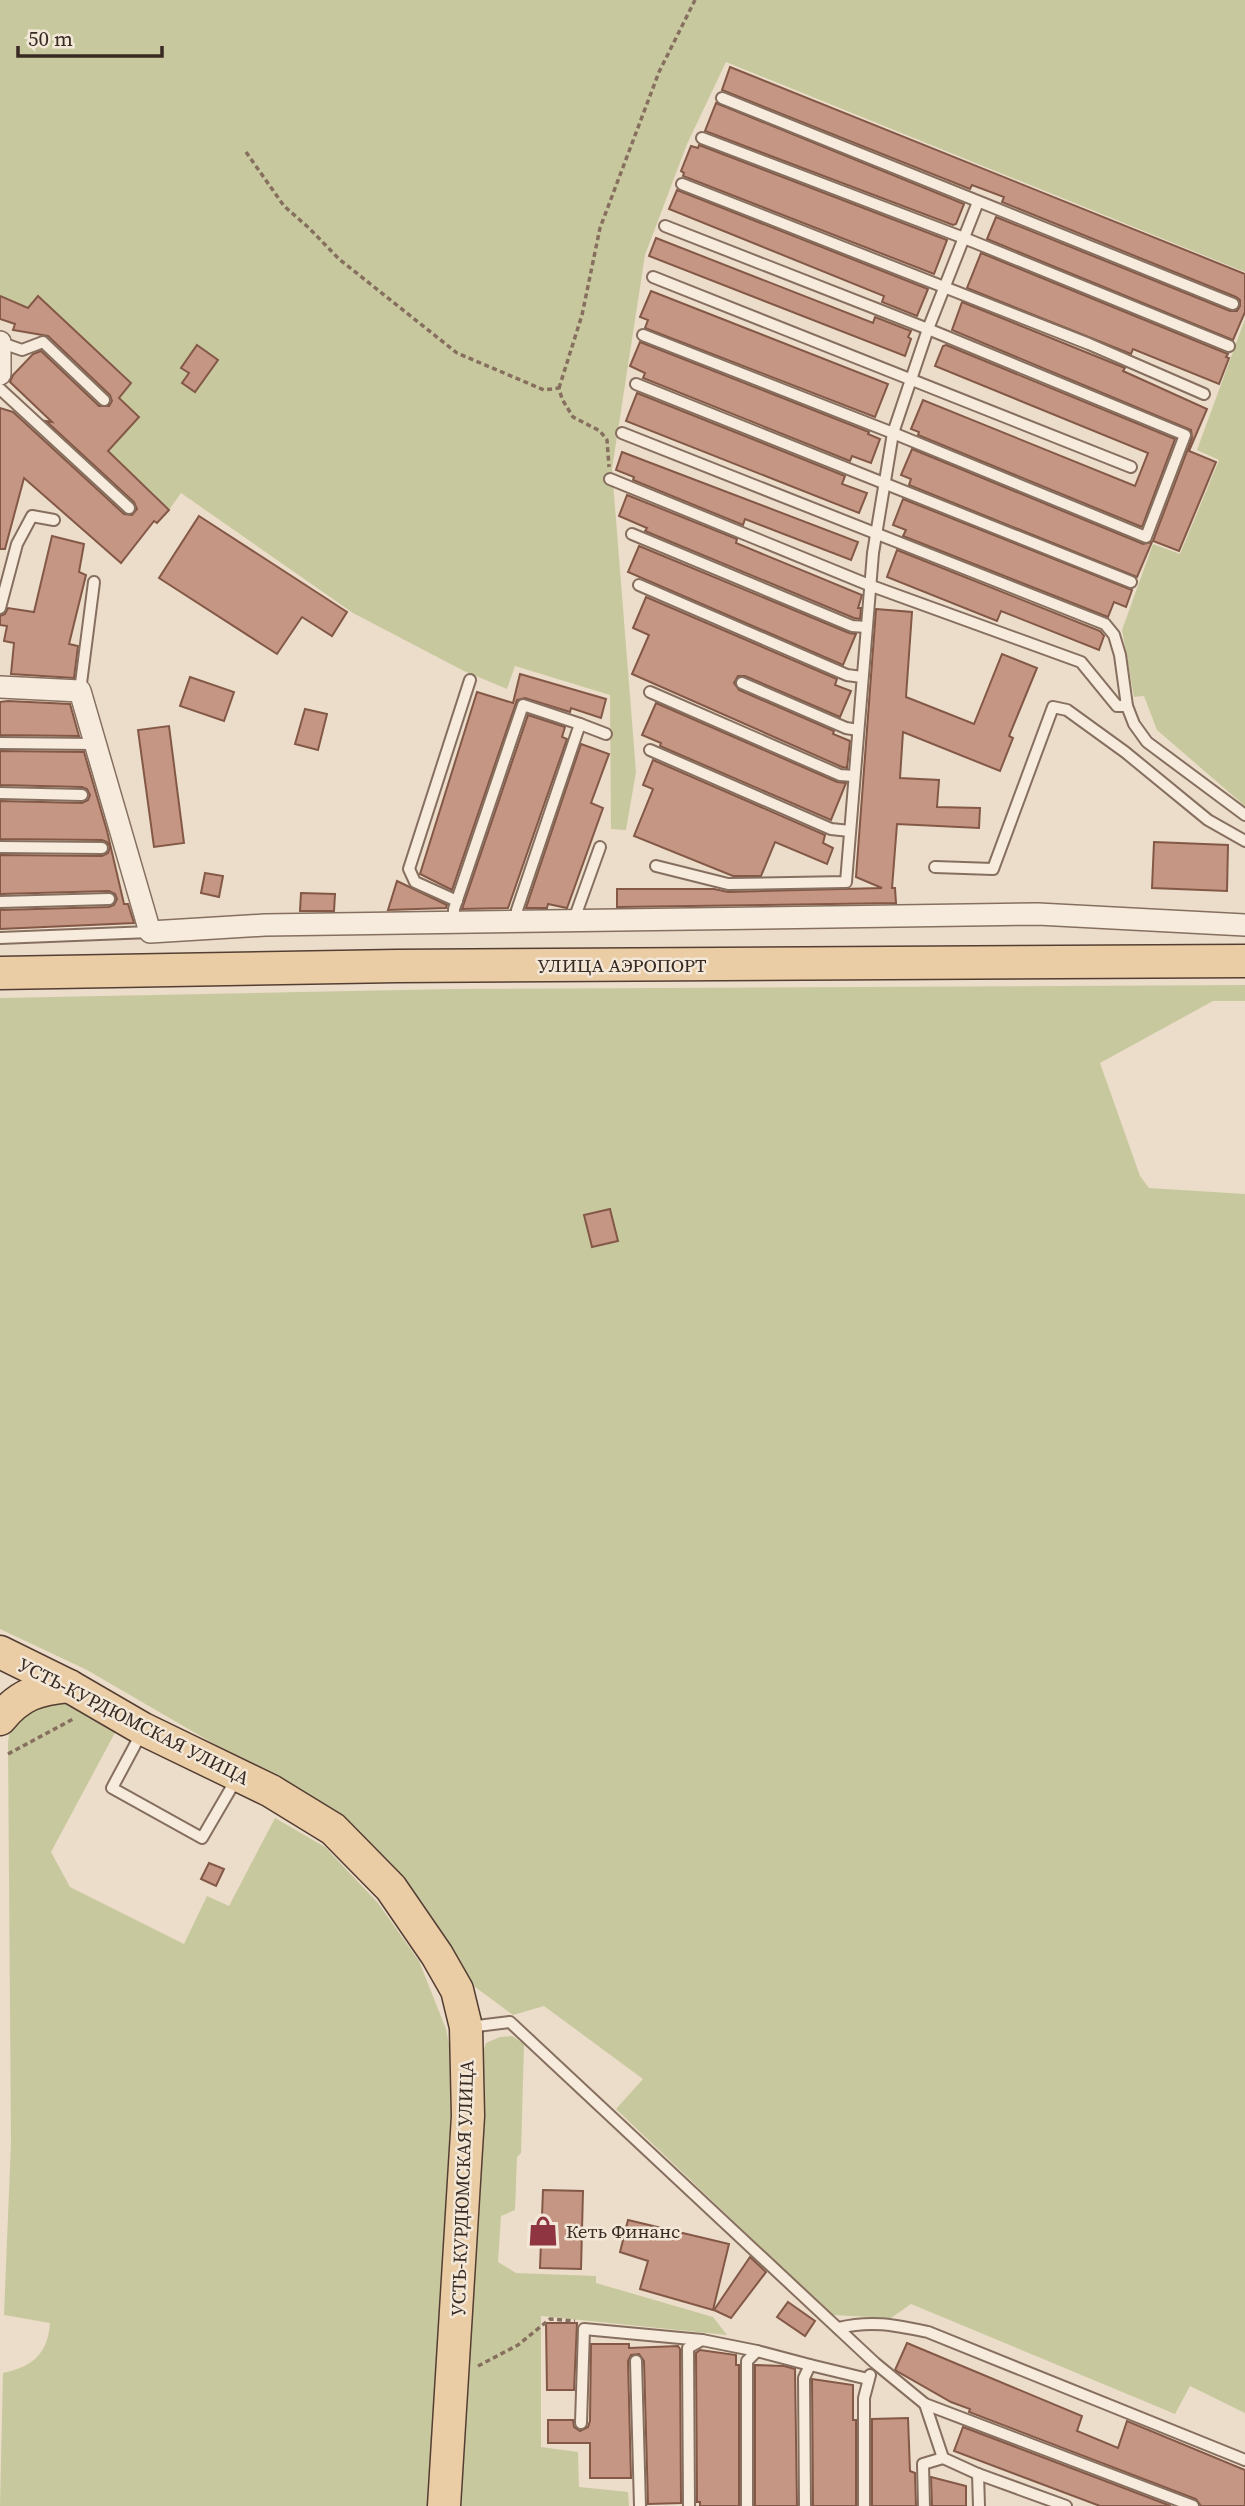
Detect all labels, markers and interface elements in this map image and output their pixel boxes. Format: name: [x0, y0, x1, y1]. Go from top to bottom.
scale bar: [18, 14, 161, 58]
text: 50 m: [28, 24, 73, 53]
street label: УЛИЦА АЭРОПОРТ: [537, 952, 707, 978]
street label: УСТЬ-КУРДЮМСКАЯ УЛИЦА: [14, 1651, 254, 1791]
street label: УСТЬ-КУРДЮМСКАЯ УЛИЦА: [445, 2059, 479, 2317]
shop icon: Кеть Финанс: [526, 2214, 560, 2248]
place label: Кеть Финанс: [566, 2218, 680, 2244]

